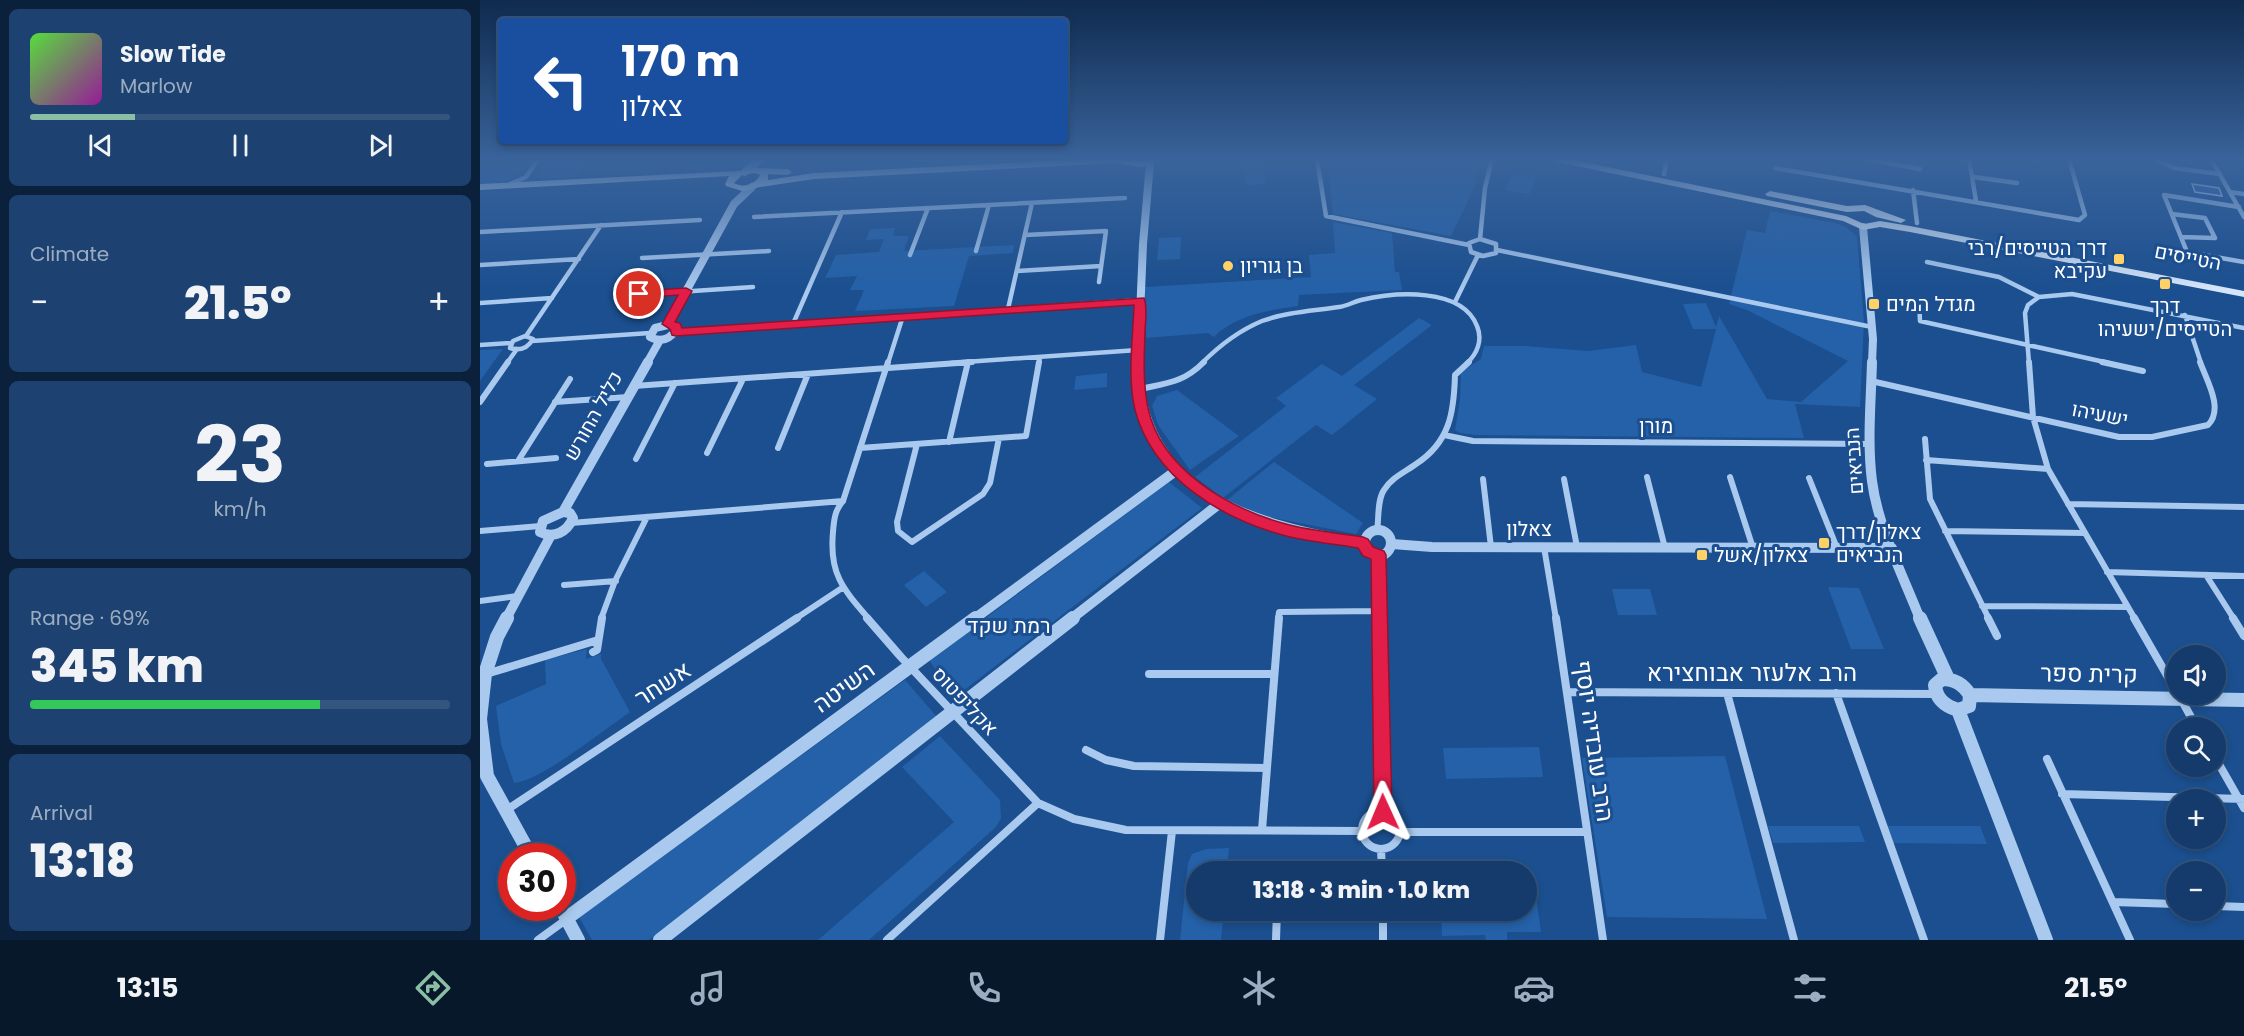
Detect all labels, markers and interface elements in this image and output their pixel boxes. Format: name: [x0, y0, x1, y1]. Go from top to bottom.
text: 170 m: [621, 32, 740, 91]
text: Slow Tide: [120, 39, 226, 70]
icon: left: [522, 42, 600, 120]
text: Marlow: [120, 72, 192, 100]
text: צאלון: [621, 88, 683, 125]
icon: previous: [84, 129, 117, 162]
icon: pause: [224, 129, 257, 162]
icon: next: [364, 129, 397, 162]
place label: דרך הטייסים/רבי עקיבא: [1968, 234, 2107, 285]
street label: הטייסים: [2152, 237, 2224, 277]
text: Climate: [30, 240, 109, 268]
place label: בן גוריון: [1240, 252, 1303, 280]
marker: דרך הטייסים/רבי עקיבא: [2112, 252, 2126, 266]
marker: בן גוריון: [1221, 259, 1235, 273]
pin: [613, 268, 664, 319]
text: 21.5°: [184, 272, 292, 335]
icon: arrive: [622, 277, 655, 310]
marker: דרך הטייסים/ישעיהו: [2158, 277, 2172, 291]
text: −: [30, 279, 48, 326]
text: +: [427, 279, 450, 326]
place label: מגדל המים: [1886, 290, 1976, 318]
place label: דרך הטייסים/ישעיהו: [2098, 292, 2232, 343]
marker: מגדל המים: [1867, 297, 1881, 311]
street label: כליל החורש: [557, 366, 629, 466]
street label: ישעיהו: [2069, 395, 2131, 433]
text: 23: [194, 400, 286, 509]
street label: מורן: [1639, 412, 1673, 440]
street label: הנביאים: [1838, 427, 1870, 495]
text: km/h: [213, 495, 267, 523]
street label: צאלון: [1506, 515, 1552, 543]
place label: צאלון/דרך הנביאים: [1836, 518, 1921, 569]
marker: צאלון/דרך הנביאים: [1817, 536, 1831, 550]
place label: צאלון/אשל: [1714, 541, 1808, 569]
marker: צאלון/אשל: [1695, 548, 1709, 562]
text: Range · 69%: [30, 604, 150, 632]
district label: רמת שקד: [967, 611, 1051, 640]
text: 345 km: [30, 635, 204, 698]
map controls: [2166, 645, 2226, 921]
button: sound: [2166, 645, 2226, 705]
street label: אשחר: [628, 653, 697, 714]
street label: השיטה: [806, 653, 881, 720]
street label: הרב אלעזר אבוחצירא: [1647, 656, 1857, 689]
street label: קרית ספר: [2040, 656, 2138, 691]
street label: הרב עובדיה יוסף: [1567, 658, 1622, 824]
street label: אקליפטוס: [926, 660, 1004, 742]
button: search: [2166, 717, 2226, 777]
position arrow: [1351, 780, 1415, 844]
button: +: [2166, 789, 2226, 849]
text: Arrival: [30, 799, 93, 827]
text: 13:18: [30, 830, 135, 893]
speed limit sign: 30: [498, 843, 576, 921]
button: −: [2166, 861, 2226, 921]
text: 13:18 · 3 min · 1.0 km: [1253, 875, 1470, 906]
icon: directions: [412, 967, 454, 1009]
icon: music: [687, 967, 729, 1009]
icon: phone: [963, 967, 1005, 1009]
icon: climate: [1238, 967, 1280, 1009]
icon: car: [1513, 967, 1555, 1009]
icon: filters: [1789, 967, 1831, 1009]
text: 13:15: [117, 969, 179, 1006]
text: 21.5°: [2064, 969, 2127, 1006]

